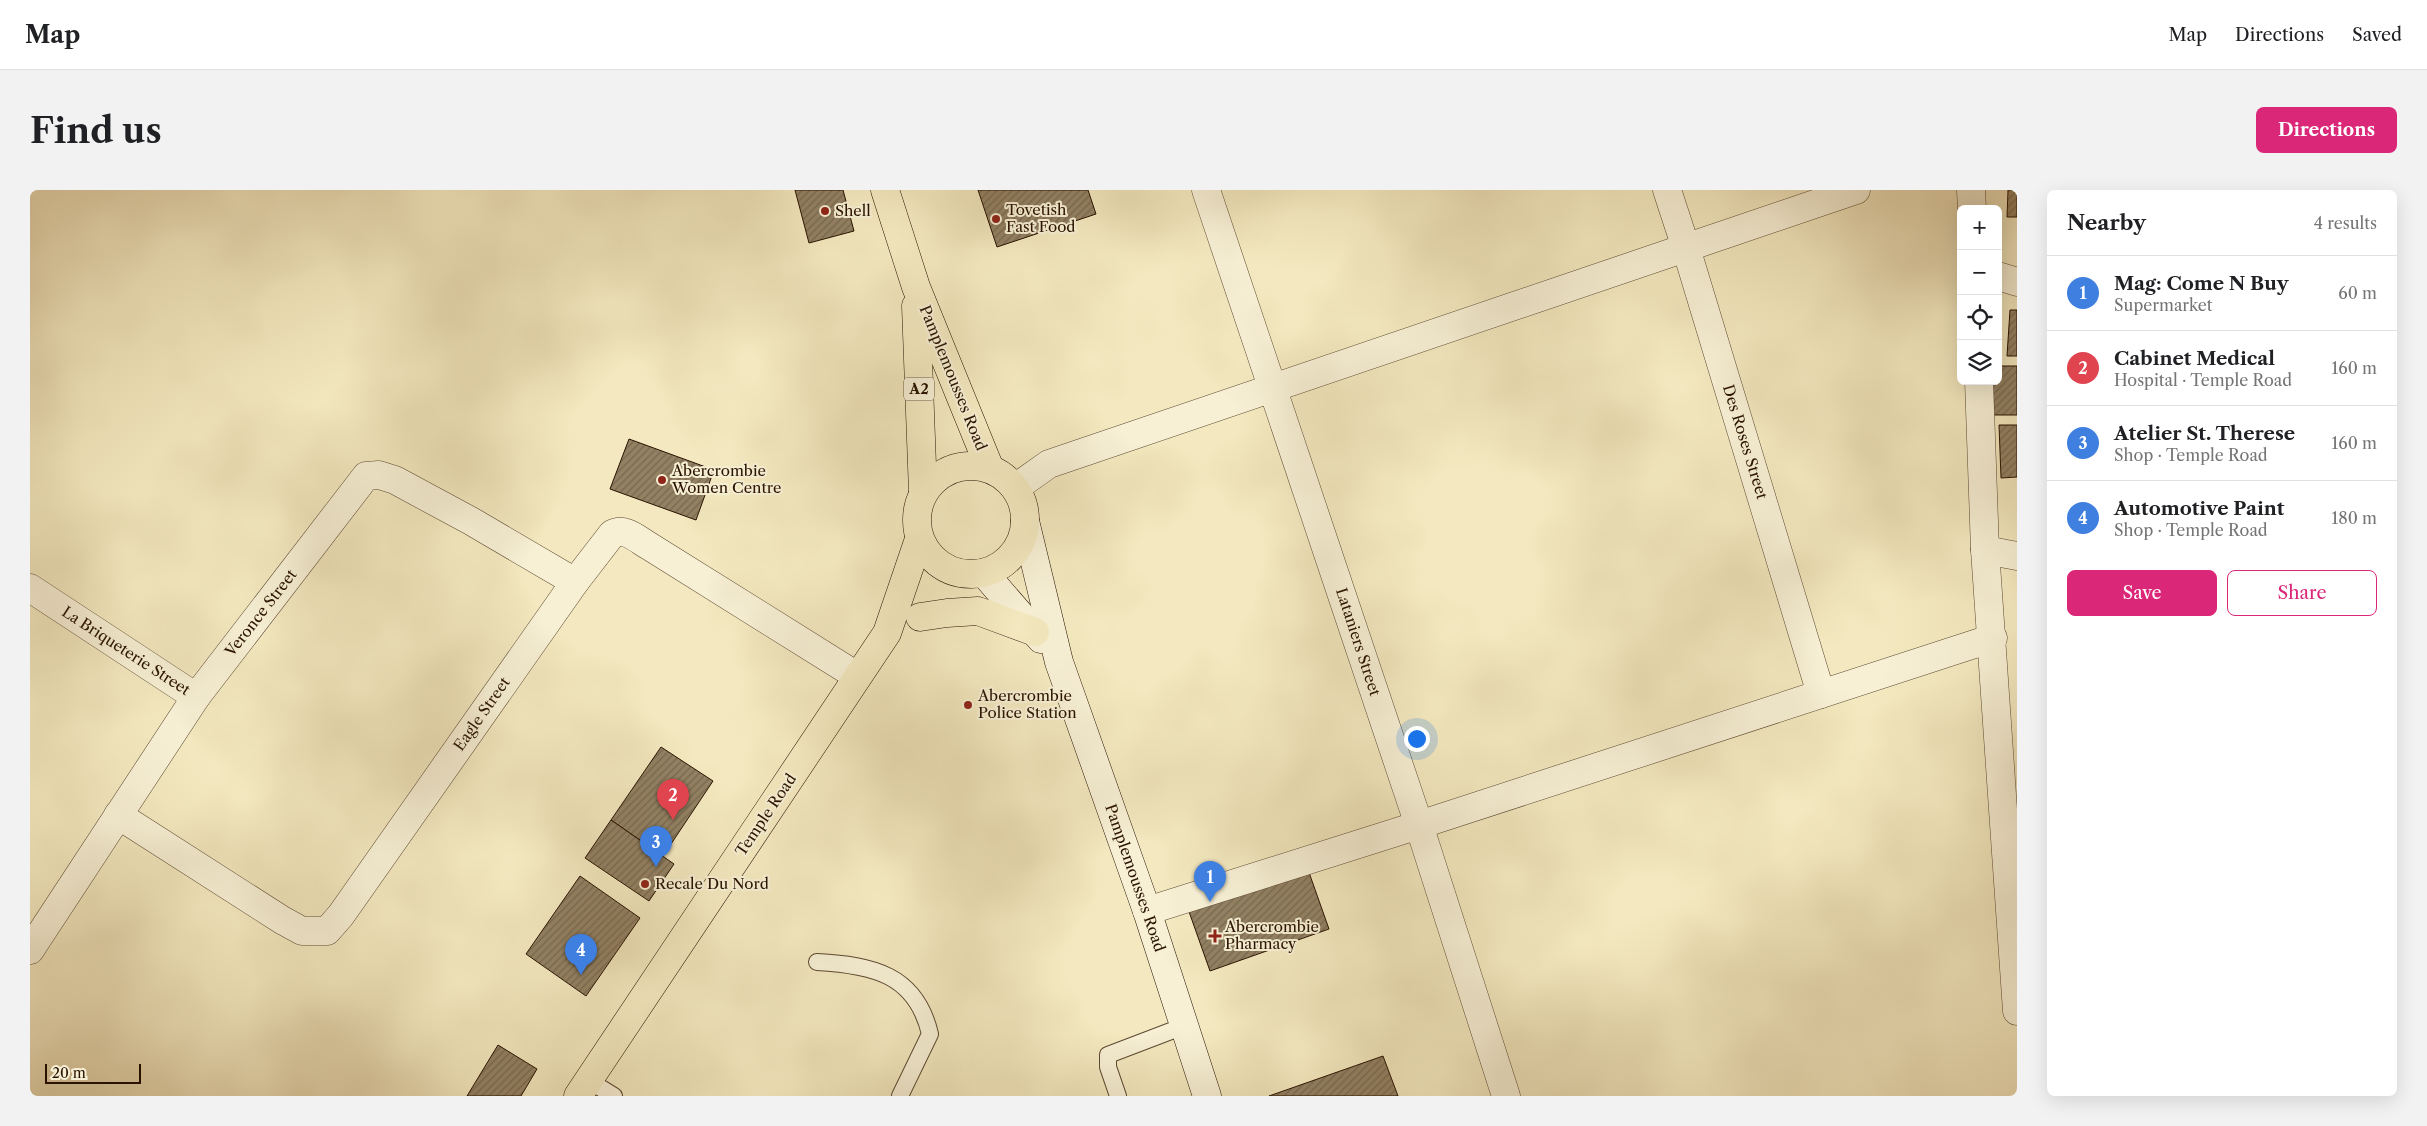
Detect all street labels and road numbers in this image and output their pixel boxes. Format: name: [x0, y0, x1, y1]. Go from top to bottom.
street label: Pamplemousses Road: [916, 302, 991, 453]
road number: A2: [904, 378, 934, 400]
street label: Des Roses Street: [1719, 382, 1772, 502]
street label: Veronce Street: [220, 565, 301, 661]
street label: Lataniers Street: [1332, 585, 1385, 699]
street label: La Briqueterie Street: [59, 602, 195, 700]
street label: Eagle Street: [449, 673, 514, 754]
street label: Temple Road: [731, 770, 800, 860]
street label: Pamplemousses Road: [1101, 801, 1170, 954]

